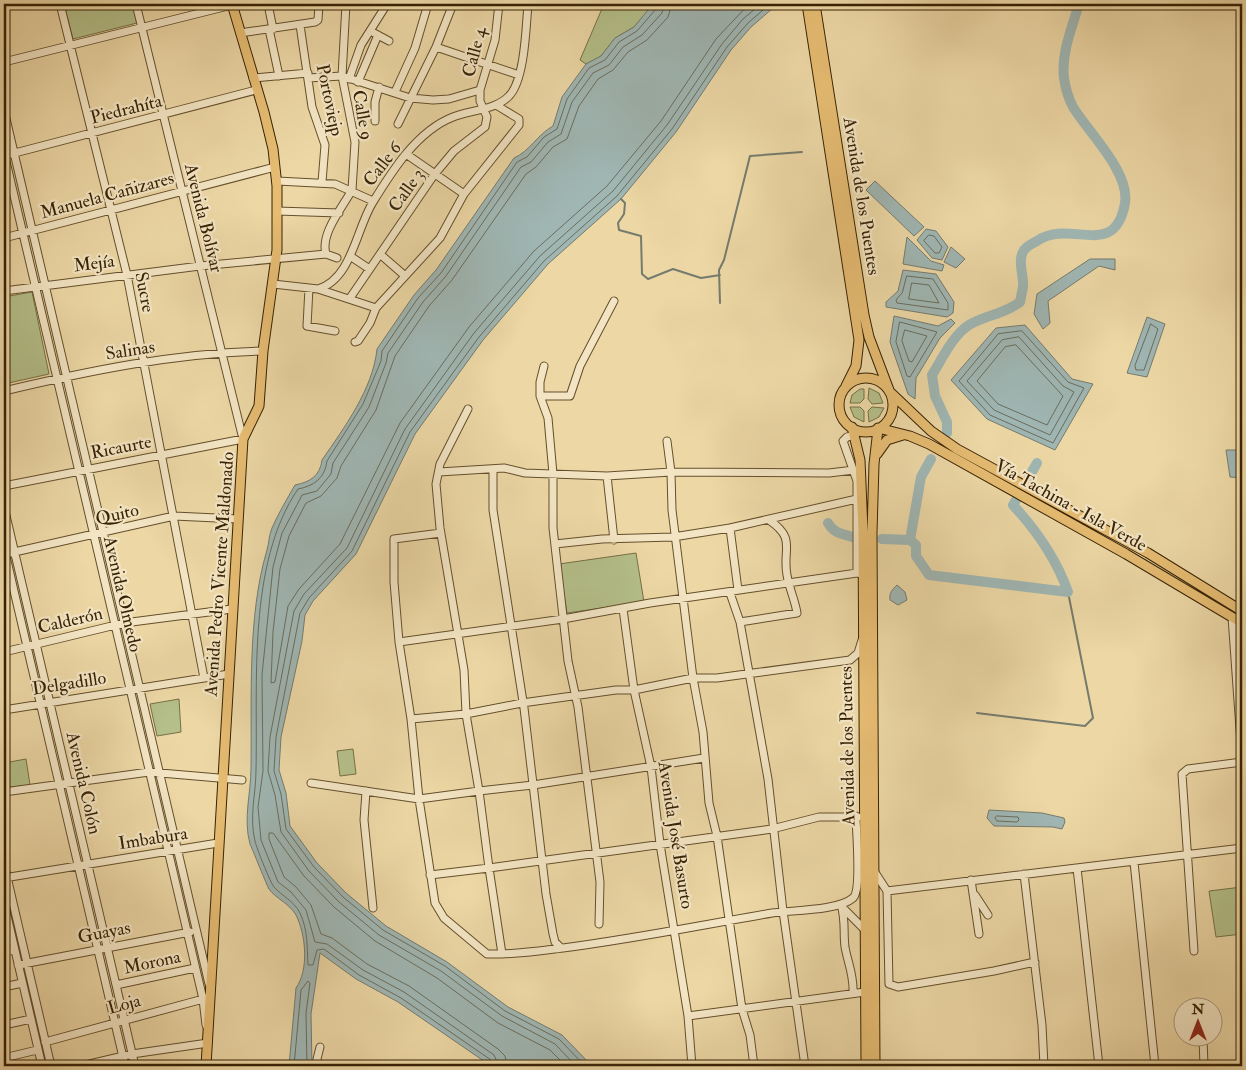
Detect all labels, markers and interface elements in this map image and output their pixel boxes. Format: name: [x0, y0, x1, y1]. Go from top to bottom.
street label: Calle 4: [457, 23, 492, 79]
street label: Portoviejp: [311, 62, 348, 138]
street label: Calle 9: [347, 88, 378, 142]
street label: Piedrahíta: [88, 89, 165, 129]
street label: Avenida de los Puentes: [838, 114, 885, 277]
street label: Calle 6: [358, 137, 407, 191]
street label: Avenida Bolívar: [179, 160, 228, 275]
street label: Calle 3: [383, 164, 430, 216]
street label: Manuela Cañizares: [38, 167, 177, 224]
street label: Mejía: [72, 250, 116, 277]
street label: Sucre: [129, 270, 160, 315]
street label: Salinas: [104, 335, 156, 366]
street label: Ricaurte: [89, 430, 154, 465]
street label: Avenida Pedro Vicente Maldonado: [199, 451, 240, 698]
street label: Vía Tachina - Isla Verde: [991, 454, 1151, 557]
street label: Quito: [93, 498, 141, 531]
street label: Avenida Olmedo: [98, 533, 147, 655]
street label: Calderón: [35, 602, 105, 639]
street label: Delgadillo: [30, 666, 108, 701]
street label: Avenida de los Puentes: [835, 666, 860, 827]
street label: Avenida Colón: [60, 729, 106, 837]
street label: Avenida José Basurto: [652, 759, 699, 911]
street label: Imbabura: [117, 822, 190, 855]
street label: Guayas: [76, 916, 132, 949]
street label: Morona: [121, 945, 183, 980]
street label: Loja: [105, 989, 144, 1020]
north arrow: [1174, 998, 1224, 1048]
text: N: [1191, 1001, 1205, 1018]

